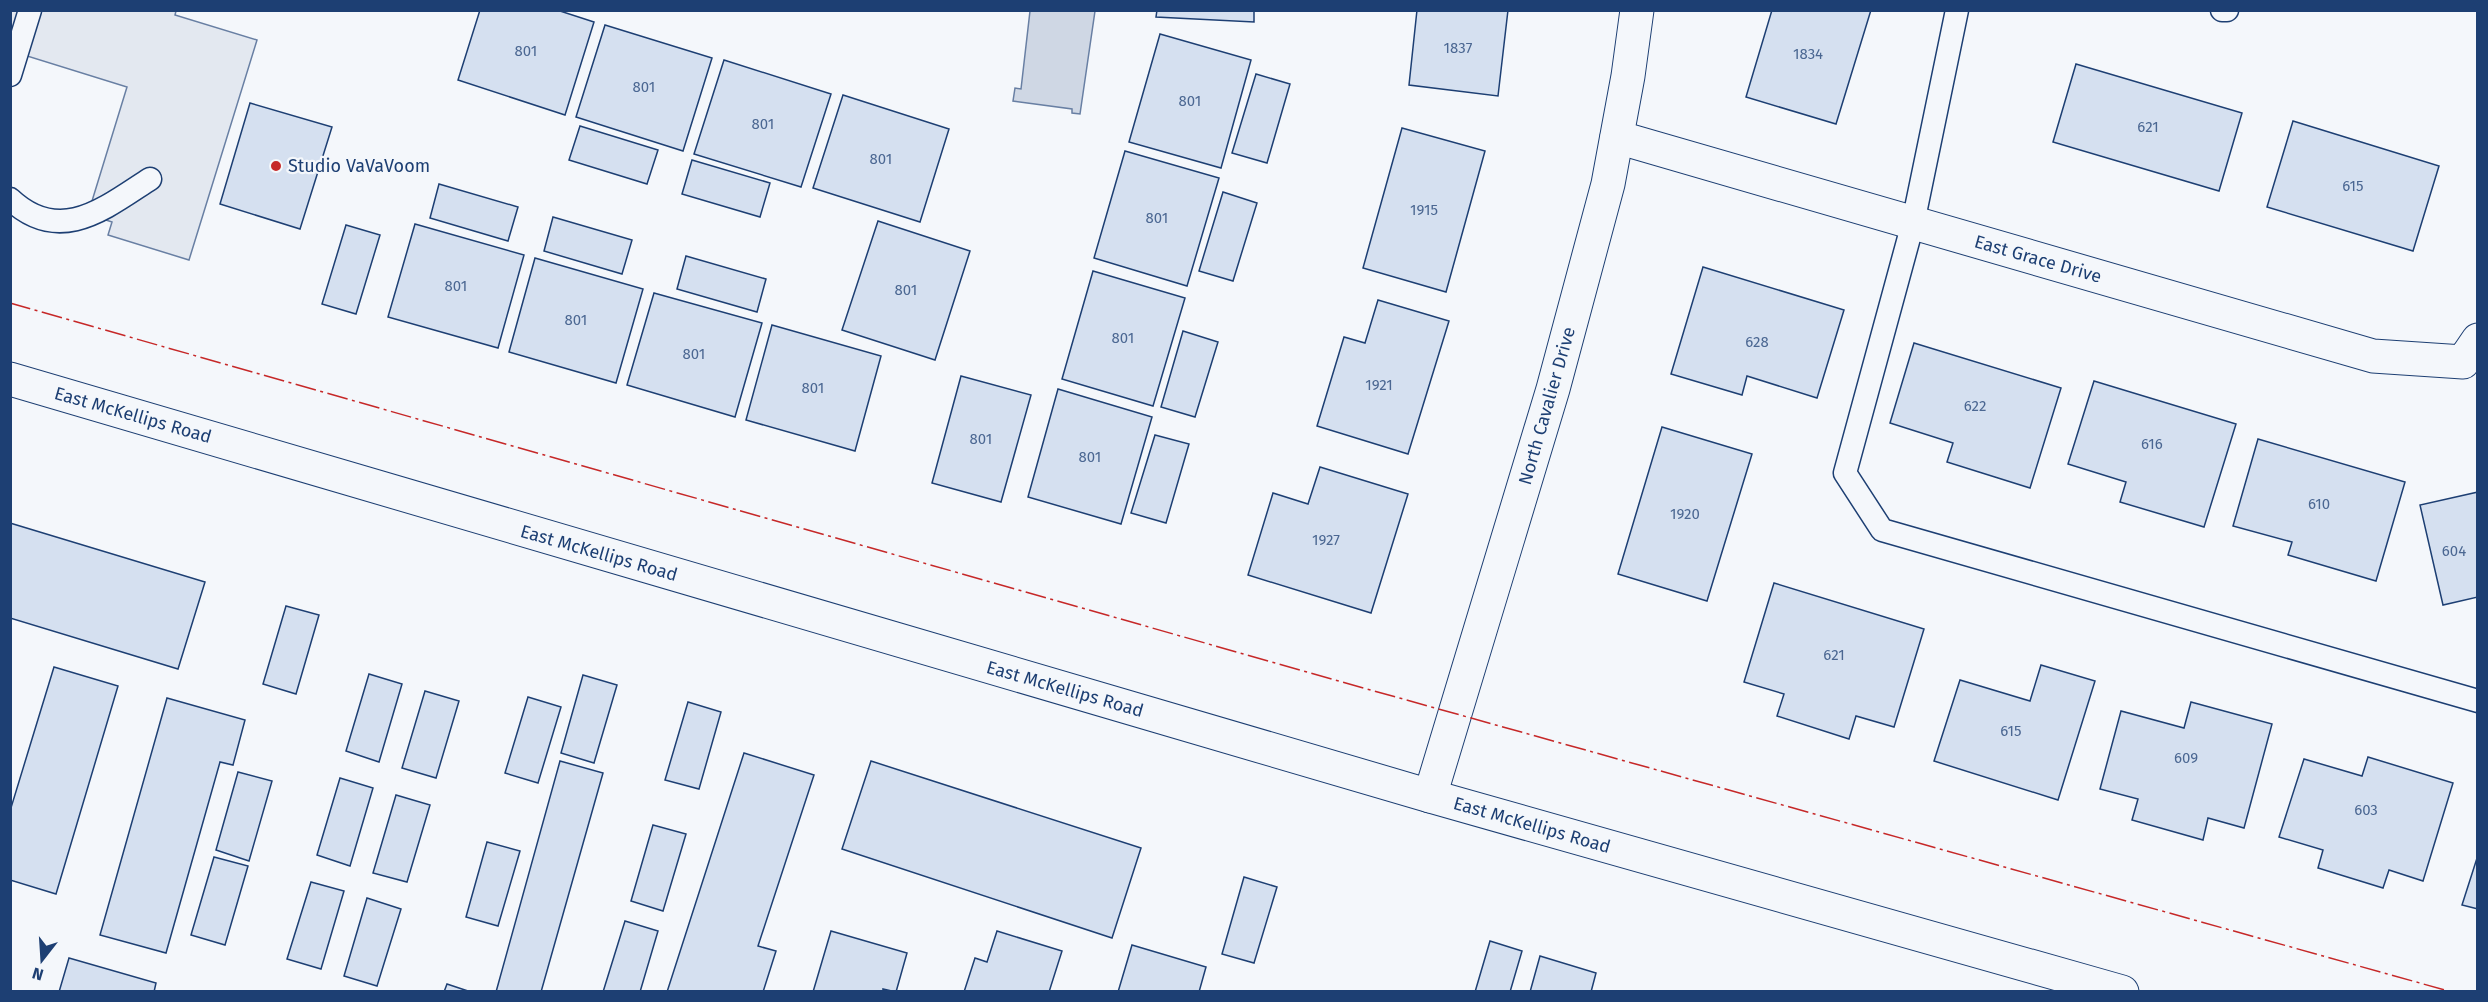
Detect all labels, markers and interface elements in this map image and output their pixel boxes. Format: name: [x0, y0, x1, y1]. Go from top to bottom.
house number: 1837: [1444, 39, 1473, 57]
house number: 801: [515, 42, 537, 60]
house number: 1834: [1793, 45, 1823, 63]
house number: 801: [633, 78, 655, 96]
house number: 801: [1179, 92, 1201, 110]
house number: 801: [752, 115, 774, 133]
house number: 621: [2137, 118, 2159, 136]
house number: 801: [870, 150, 892, 168]
place label: Studio VaVaVoom: [288, 155, 430, 177]
marker: Studio VaVaVoom: [269, 159, 283, 173]
house number: 615: [2342, 177, 2364, 195]
house number: 1915: [1410, 201, 1438, 219]
house number: 801: [1146, 209, 1168, 227]
street label: East Grace Drive: [1972, 230, 2104, 288]
house number: 801: [445, 277, 467, 295]
house number: 801: [895, 281, 917, 299]
house number: 801: [565, 311, 587, 329]
street label: North Cavalier Drive: [1514, 324, 1580, 488]
house number: 801: [1112, 329, 1134, 347]
house number: 628: [1745, 333, 1769, 351]
house number: 801: [683, 345, 705, 363]
house number: 1921: [1365, 376, 1393, 394]
house number: 801: [802, 379, 824, 397]
street label: East McKellips Road: [52, 382, 214, 448]
house number: 622: [1964, 397, 1986, 415]
house number: 801: [970, 430, 992, 448]
house number: 616: [2141, 435, 2163, 453]
house number: 801: [1079, 448, 1101, 466]
house number: 610: [2308, 495, 2330, 513]
house number: 1920: [1670, 505, 1700, 523]
street label: East McKellips Road: [518, 520, 680, 586]
house number: 1927: [1312, 531, 1340, 549]
house number: 604: [2442, 542, 2466, 560]
house number: 621: [1823, 646, 1845, 664]
street label: East McKellips Road: [984, 656, 1146, 722]
house number: 615: [2000, 722, 2022, 740]
house number: 609: [2174, 749, 2198, 767]
street label: East McKellips Road: [1451, 792, 1613, 858]
house number: 603: [2354, 801, 2378, 819]
north arrow: [12, 930, 72, 990]
text: N: [30, 963, 46, 985]

